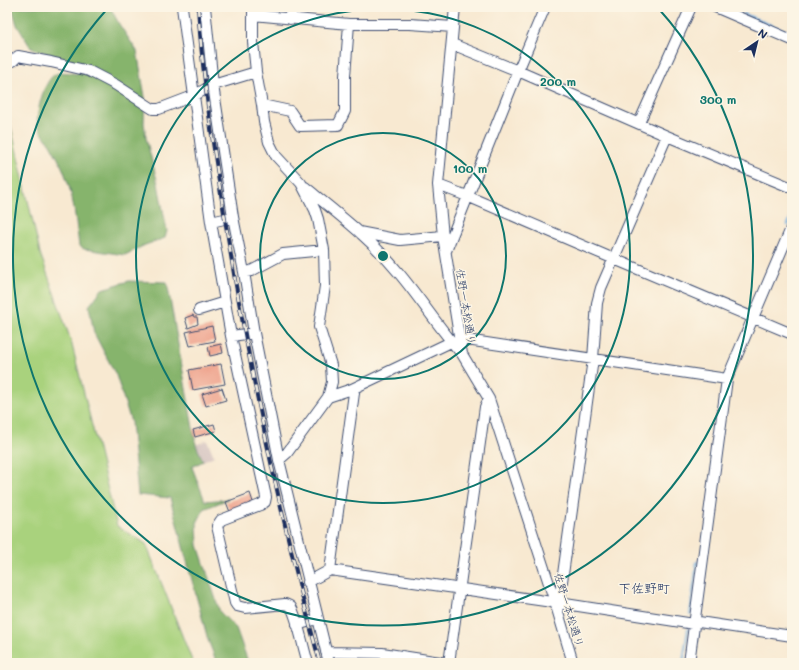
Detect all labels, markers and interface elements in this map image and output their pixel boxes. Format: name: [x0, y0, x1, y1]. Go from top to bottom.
north arrow: [737, 22, 777, 62]
text: N: [755, 25, 771, 42]
text: 200 m: [540, 73, 576, 89]
text: 300 m: [700, 91, 736, 107]
text: 100 m: [453, 160, 487, 176]
centre of rings: [376, 249, 390, 263]
street label: 佐野一本松通り: [453, 268, 480, 346]
street label: 佐野一本松通り: [551, 571, 588, 649]
district label: 下佐野町: [618, 579, 670, 596]

